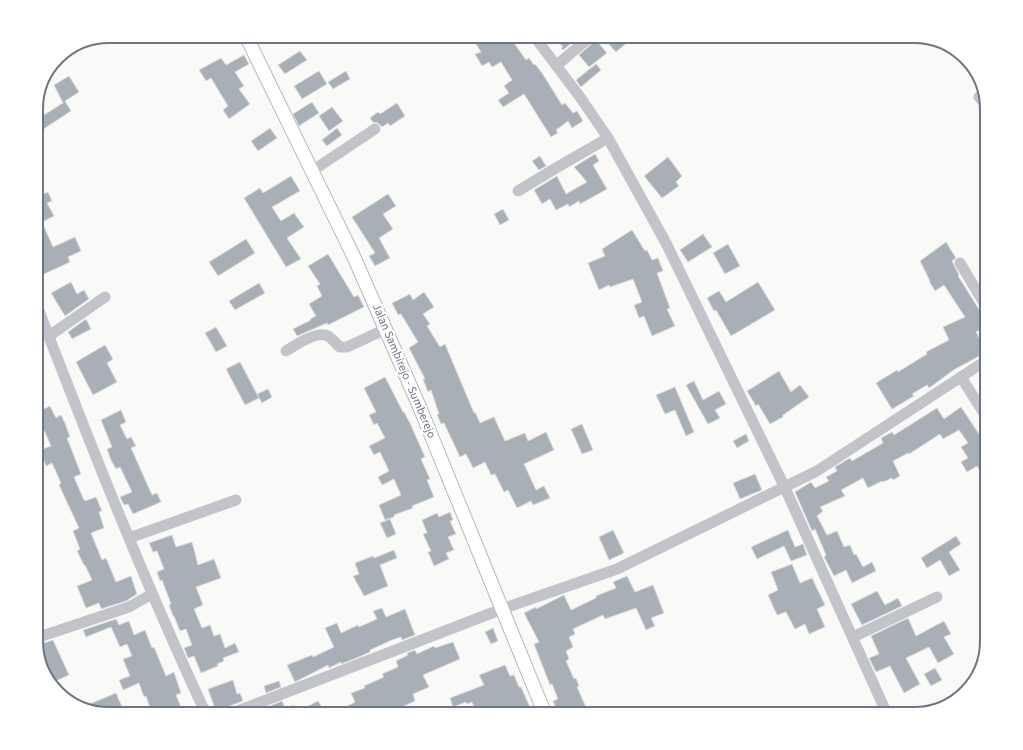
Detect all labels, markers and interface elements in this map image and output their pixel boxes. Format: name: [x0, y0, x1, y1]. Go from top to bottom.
street label: Jalan Sambirejo - Sumberejo: [368, 301, 440, 441]

